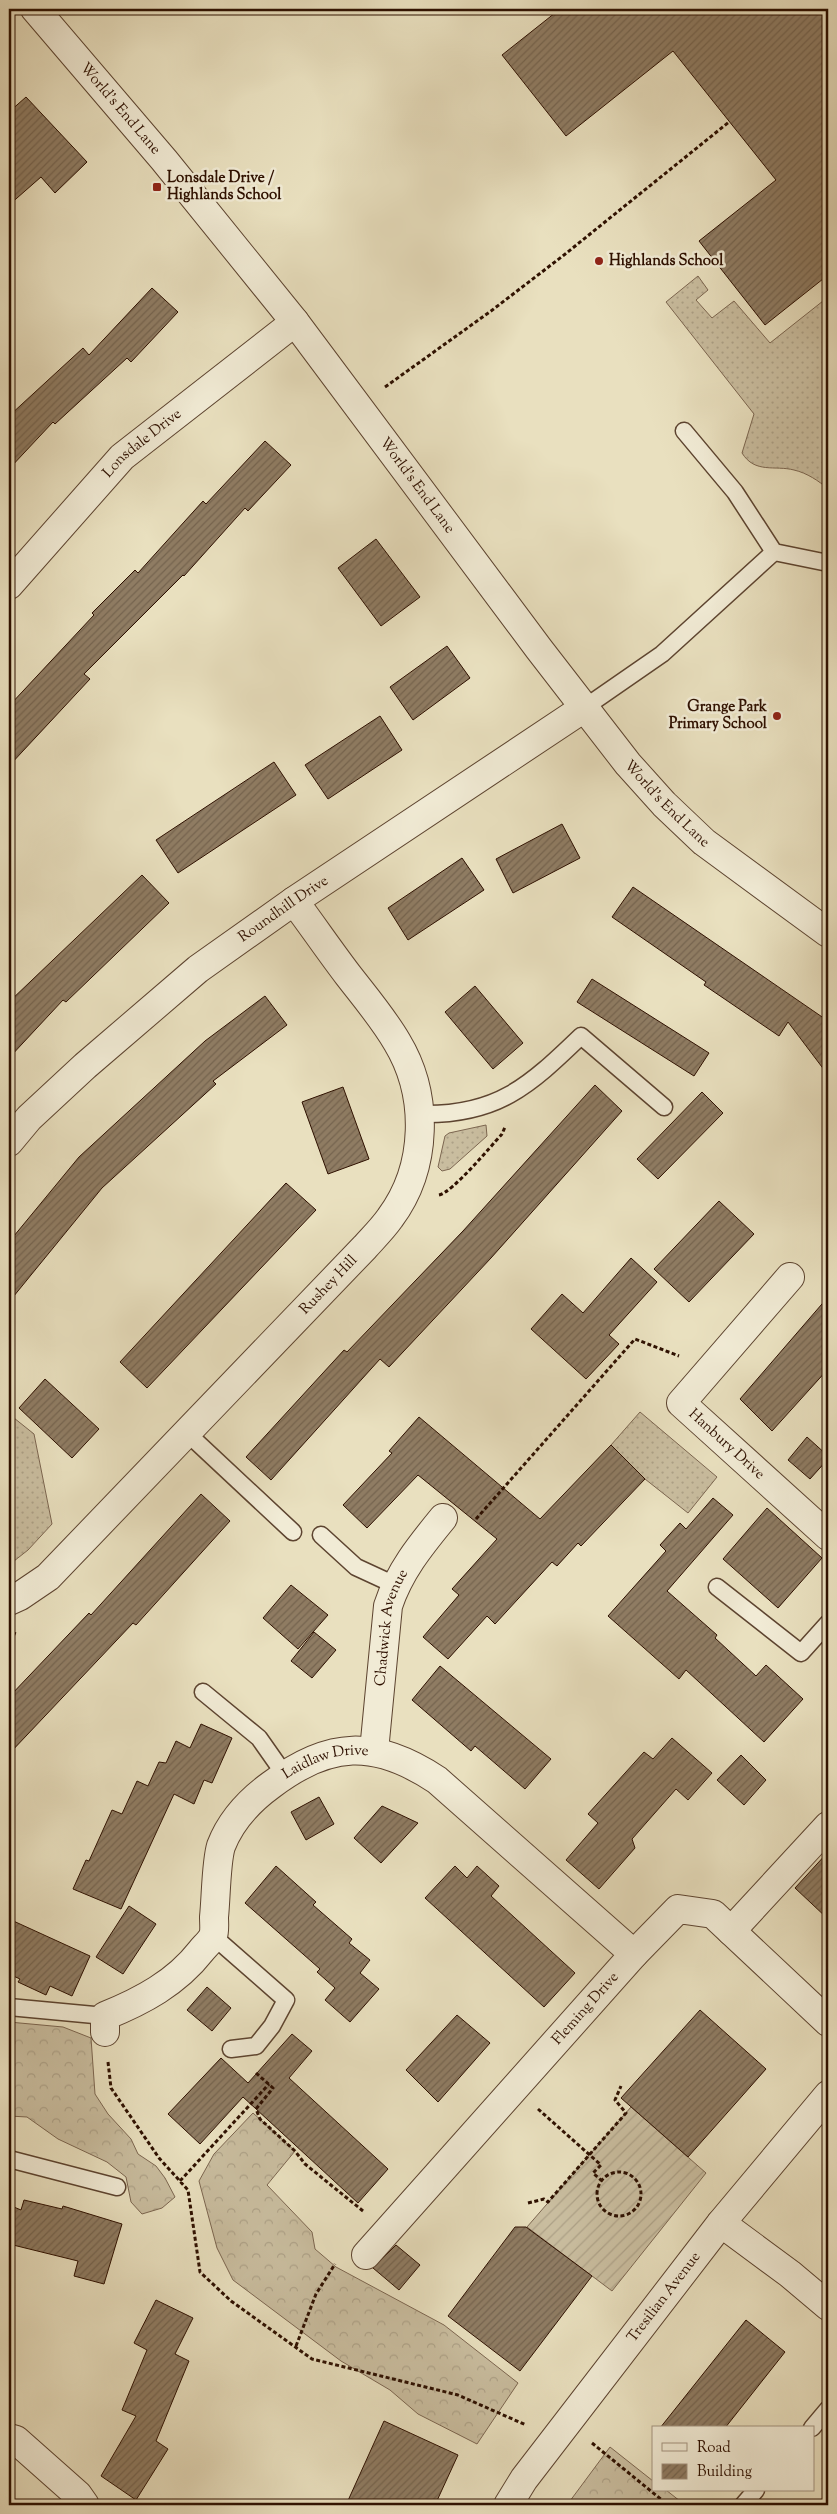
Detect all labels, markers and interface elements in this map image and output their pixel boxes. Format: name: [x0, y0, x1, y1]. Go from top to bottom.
street label: World's End Lane: [75, 58, 165, 159]
place label: Lonsdale Drive / Highlands School: [167, 168, 282, 206]
marker: Lonsdale Drive / Highlands School: [151, 181, 163, 193]
place label: Highlands School: [609, 251, 724, 272]
marker: Highlands School: [593, 255, 605, 267]
street label: Lonsdale Drive: [98, 404, 186, 482]
street label: World's End Lane: [374, 433, 460, 538]
place label: Grange Park Primary School: [669, 697, 768, 735]
marker: Grange Park Primary School: [771, 710, 783, 722]
street label: World's End Lane: [619, 756, 714, 853]
street label: Roundhill Drive: [234, 870, 333, 948]
street label: Rushey Hill: [295, 1250, 362, 1319]
street label: Hanbury Drive: [684, 1404, 769, 1484]
street label: Chadwick Avenue: [370, 1565, 413, 1687]
street label: Laidlaw Drive: [278, 1740, 369, 1785]
street label: Fleming Drive: [547, 1967, 624, 2050]
street label: Tresilian Avenue: [622, 2247, 706, 2347]
legend: [652, 2426, 814, 2492]
text: Road: [697, 2438, 731, 2459]
text: Building: [697, 2462, 752, 2483]

